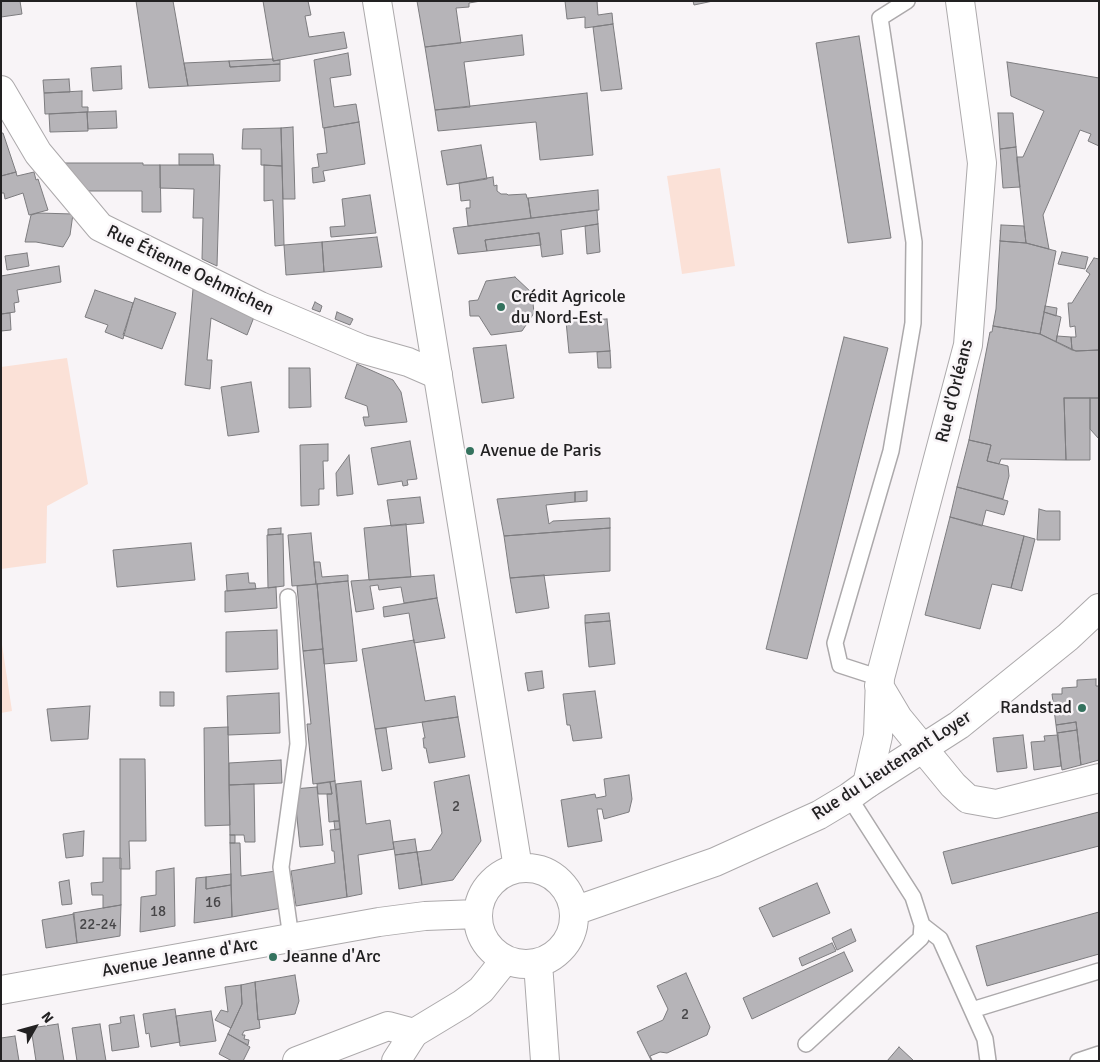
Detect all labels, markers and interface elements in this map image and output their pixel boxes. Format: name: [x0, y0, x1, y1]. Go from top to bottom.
street label: Rue Étienne Oehmichen: [103, 221, 277, 321]
place label: Crédit Agricole du Nord-Est: [511, 286, 626, 328]
marker: Crédit Agricole du Nord-Est: [495, 301, 507, 313]
street label: Rue d'Orléans: [932, 337, 978, 445]
place label: Avenue de Paris: [480, 440, 601, 462]
marker: Avenue de Paris: [464, 445, 476, 457]
place label: Randstad: [1000, 697, 1072, 719]
marker: Randstad: [1076, 702, 1088, 714]
street label: Rue du Lieutenant Loyer: [808, 706, 976, 826]
house number: 2: [452, 798, 460, 816]
house number: 16: [205, 894, 221, 912]
house number: 18: [150, 903, 166, 921]
house number: 22-24: [79, 916, 117, 934]
street label: Avenue Jeanne d'Arc: [100, 934, 260, 982]
place label: Jeanne d'Arc: [283, 946, 381, 968]
marker: Jeanne d'Arc: [267, 951, 279, 963]
north arrow: [10, 1002, 60, 1052]
house number: 2: [681, 1006, 689, 1024]
text: N: [38, 1008, 57, 1027]

